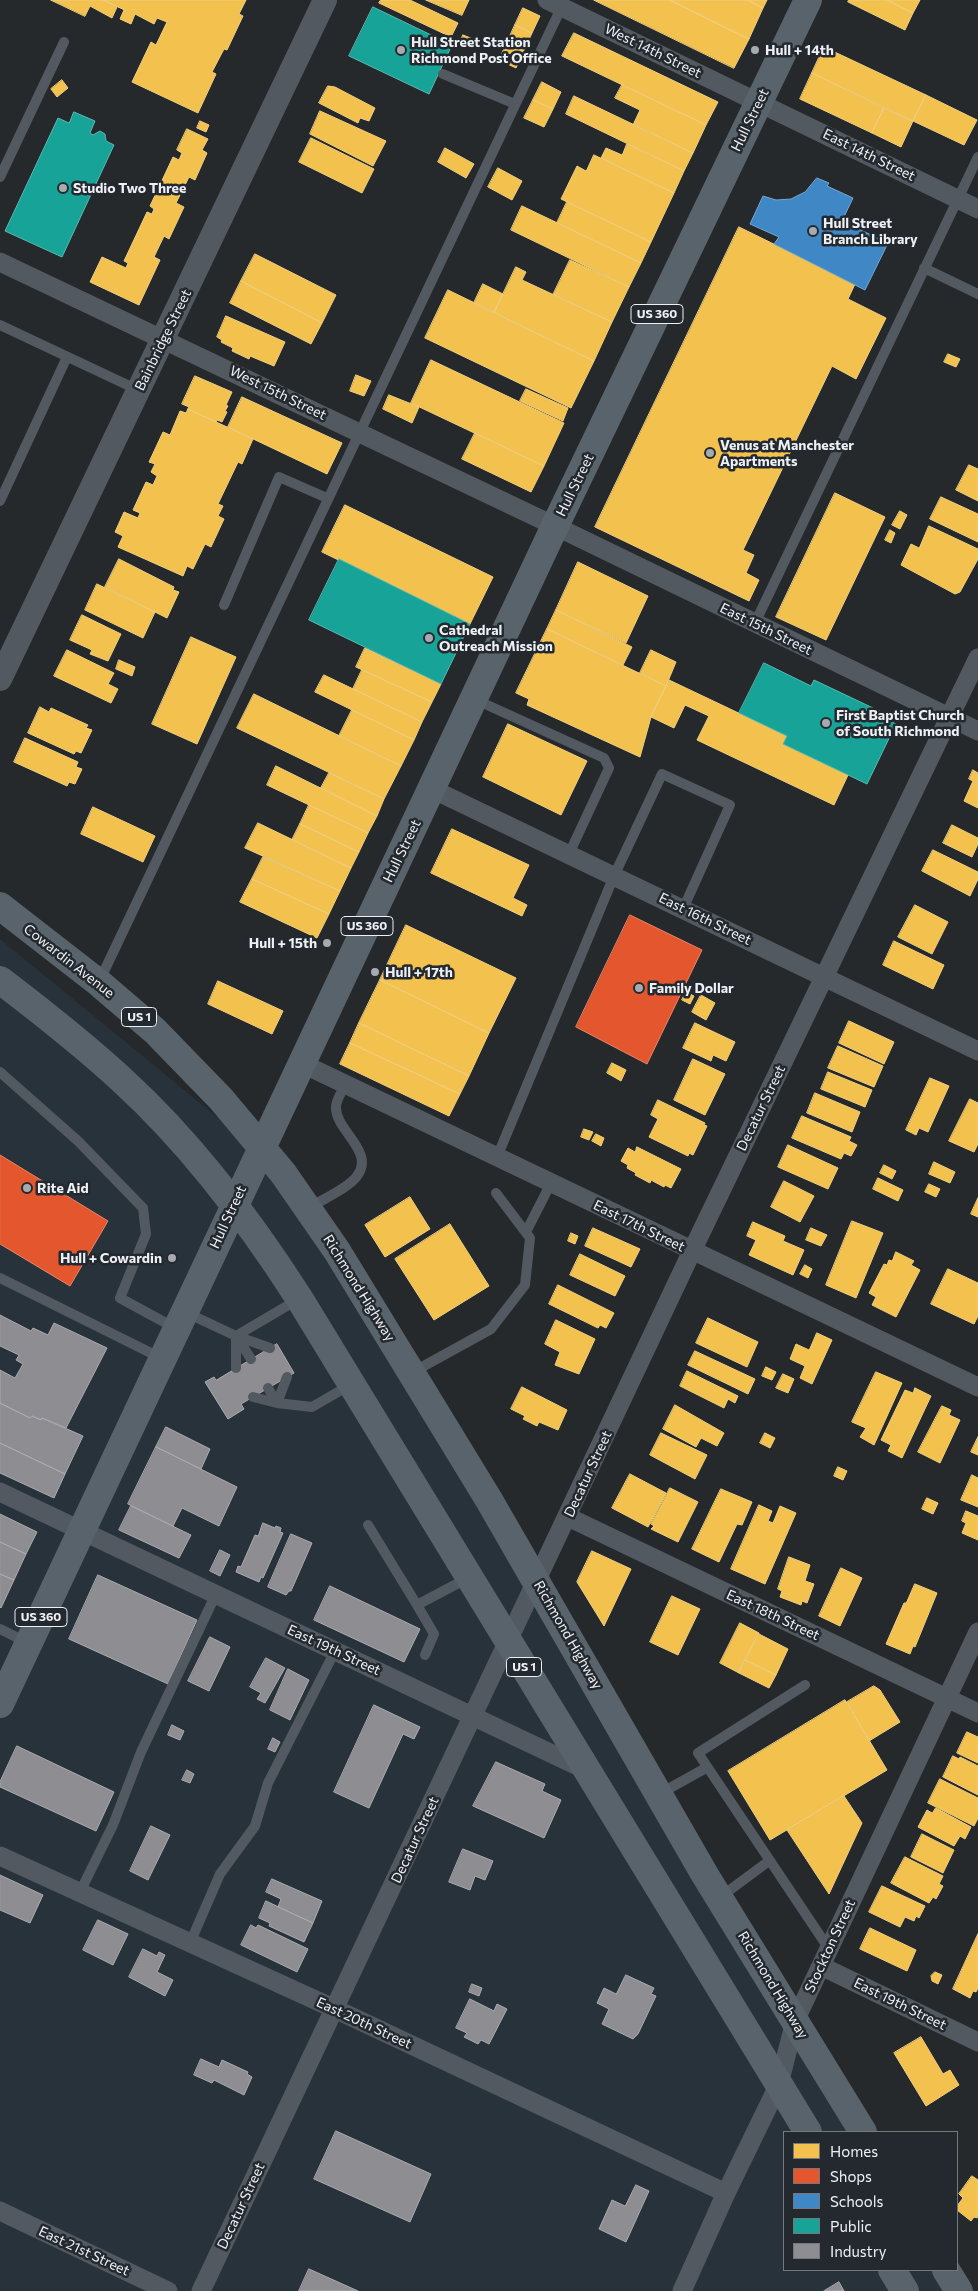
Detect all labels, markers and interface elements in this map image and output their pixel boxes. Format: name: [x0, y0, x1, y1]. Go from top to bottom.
street label: West 14th Street: [602, 20, 704, 82]
place label: Hull Street Station Richmond Post Office: [411, 34, 552, 66]
place label: Hull + 14th: [765, 42, 834, 58]
marker: Hull Street Station Richmond Post Office: [395, 44, 407, 56]
marker: Hull + 14th: [749, 44, 761, 56]
street label: Hull Street: [728, 86, 772, 154]
street label: East 14th Street: [820, 125, 918, 185]
place label: Studio Two Three: [73, 180, 186, 196]
marker: Studio Two Three: [57, 182, 69, 194]
place label: Hull Street Branch Library: [823, 215, 918, 248]
marker: Hull Street Branch Library: [807, 225, 819, 237]
street label: Bainbridge Street: [131, 287, 195, 393]
road number: US 360: [631, 304, 683, 324]
street label: West 15th Street: [227, 362, 329, 424]
place label: Venus at Manchester Apartments: [720, 437, 854, 470]
marker: Venus at Manchester Apartments: [704, 447, 716, 459]
street label: Hull Street: [553, 451, 597, 519]
street label: East 15th Street: [717, 599, 815, 659]
place label: Cathedral Outreach Mission: [439, 622, 553, 654]
marker: Cathedral Outreach Mission: [423, 632, 435, 644]
place label: First Baptist Church of South Richmond: [836, 707, 964, 740]
marker: First Baptist Church of South Richmond: [820, 717, 832, 729]
street label: Hull Street: [380, 817, 424, 885]
street label: East 16th Street: [656, 889, 754, 949]
road number: US 360: [341, 916, 393, 936]
street label: Cowardin Avenue: [20, 920, 118, 1002]
place label: Hull + 15th: [249, 935, 317, 951]
marker: Hull + 15th: [321, 937, 333, 949]
place label: Hull + 17th: [385, 964, 453, 980]
marker: Hull + 17th: [369, 966, 381, 978]
place label: Family Dollar: [649, 980, 734, 996]
marker: Family Dollar: [633, 982, 645, 994]
road number: US 1: [122, 1008, 156, 1026]
street label: Decatur Street: [733, 1062, 789, 1154]
place label: Rite Aid: [37, 1180, 89, 1196]
marker: Rite Aid: [21, 1182, 33, 1194]
street label: Hull Street: [206, 1183, 250, 1251]
street label: East 17th Street: [590, 1197, 688, 1255]
street label: Richmond Highway: [319, 1232, 399, 1344]
place label: Hull + Cowardin: [60, 1250, 162, 1266]
marker: Hull + Cowardin: [166, 1252, 178, 1264]
street label: Decatur Street: [561, 1428, 615, 1520]
street label: Richmond Highway: [530, 1578, 606, 1692]
street label: East 18th Street: [724, 1586, 822, 1644]
road number: US 360: [15, 1608, 67, 1626]
street label: East 19th Street: [285, 1621, 383, 1679]
road number: US 1: [506, 1658, 542, 1676]
street label: Decatur Street: [388, 1794, 442, 1886]
street label: Stockton Street: [801, 1897, 859, 1995]
street label: Richmond Highway: [734, 1928, 812, 2042]
street label: East 19th Street: [851, 1974, 949, 2034]
street label: East 20th Street: [314, 1994, 414, 2052]
legend: [783, 2131, 958, 2271]
text: Homes: [830, 2142, 878, 2160]
street label: Decatur Street: [214, 2160, 268, 2252]
text: Shops: [830, 2167, 872, 2185]
text: Schools: [830, 2192, 883, 2210]
text: Public: [830, 2217, 872, 2235]
street label: East 21st Street: [36, 2223, 132, 2279]
text: Industry: [830, 2242, 887, 2260]

